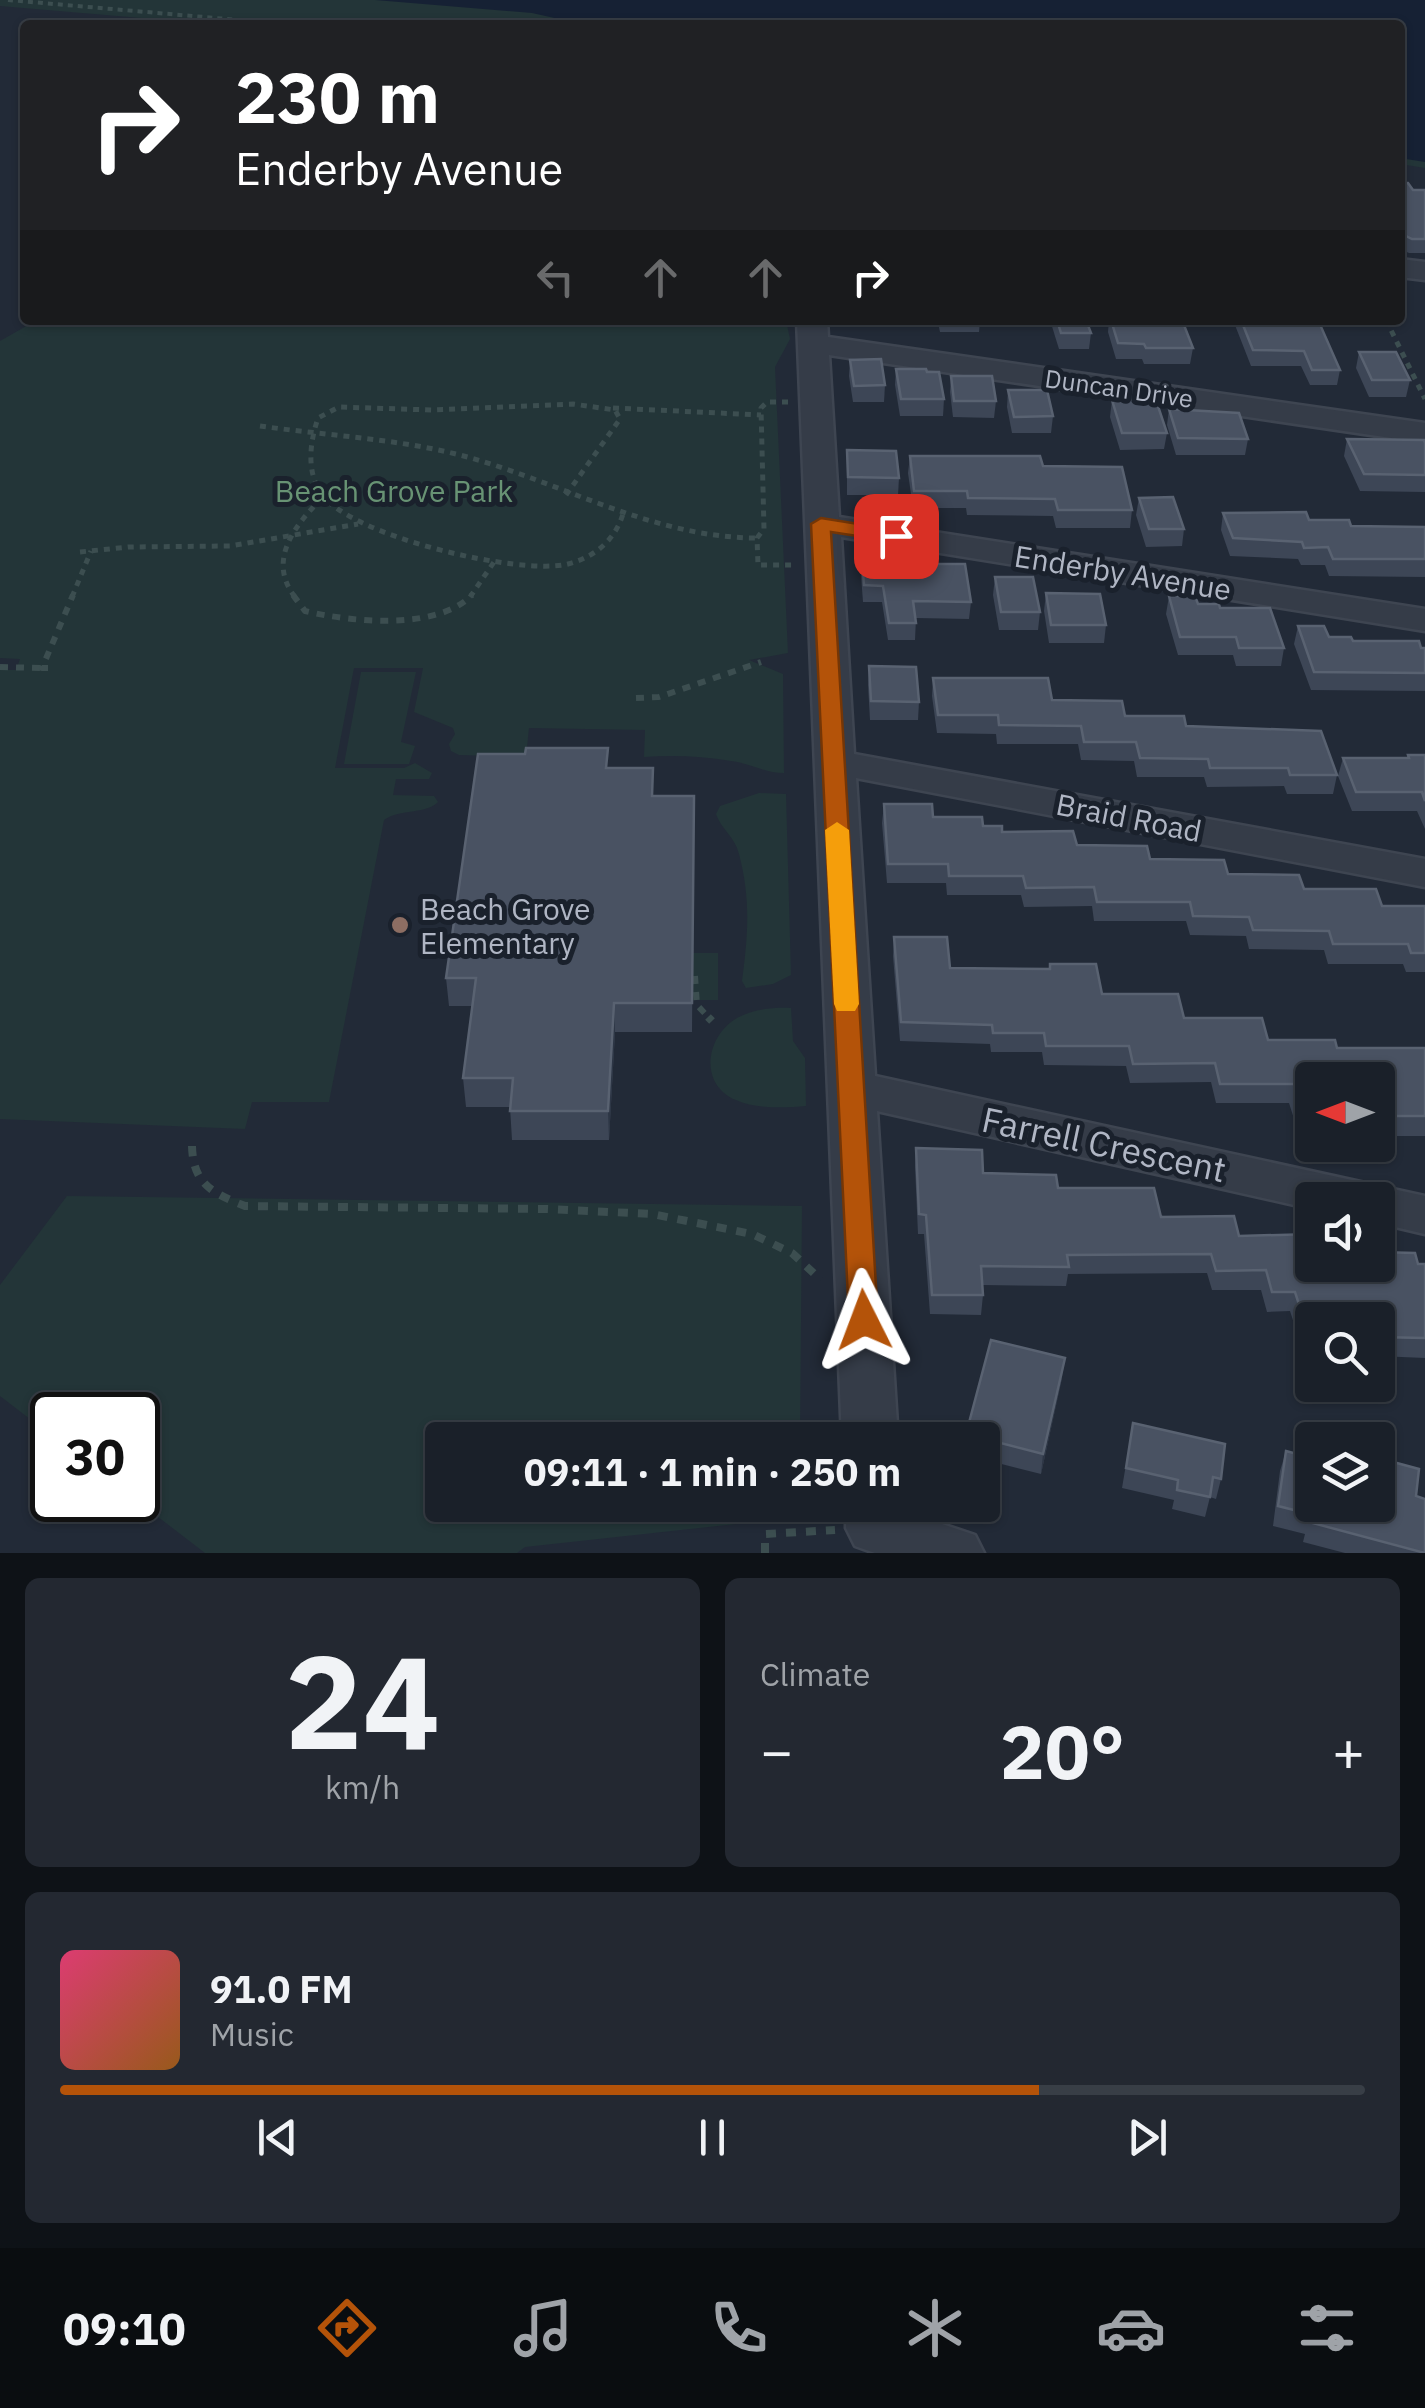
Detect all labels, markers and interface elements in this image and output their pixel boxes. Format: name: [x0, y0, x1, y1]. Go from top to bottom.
text: 230 m: [235, 51, 440, 142]
icon: right: [70, 60, 200, 190]
text: Enderby Avenue: [235, 139, 563, 197]
icon: left: [528, 250, 583, 305]
icon: ahead: [633, 250, 688, 305]
icon: ahead: [738, 250, 793, 305]
icon: right: [843, 250, 898, 305]
street label: Duncan Drive: [1043, 361, 1195, 415]
park label: Beach Grove Park: [275, 471, 513, 510]
pin: [854, 494, 939, 579]
icon: arrive: [869, 509, 924, 564]
street label: Enderby Avenue: [1012, 536, 1234, 608]
street label: Braid Road: [1053, 784, 1205, 850]
place label: Beach Grove Elementary: [420, 889, 591, 962]
marker: Beach Grove Elementary: [389, 914, 411, 936]
north arrow: [1295, 1062, 1395, 1162]
map controls: [1295, 1062, 1395, 1522]
street label: Farrell Crescent: [978, 1096, 1230, 1192]
button: sound: [1295, 1182, 1395, 1282]
position arrow: [812, 1268, 916, 1372]
button: search: [1295, 1302, 1395, 1402]
speed limit sign: 30: [30, 1392, 160, 1522]
button: layers: [1295, 1422, 1395, 1522]
text: 09:11 · 1 min · 250 m: [524, 1447, 901, 1496]
text: 24: [284, 1616, 441, 1785]
text: Climate: [760, 1653, 870, 1695]
text: 20°: [1000, 1702, 1125, 1800]
text: −: [760, 1715, 793, 1786]
text: +: [1332, 1715, 1365, 1786]
text: km/h: [325, 1766, 400, 1808]
text: 91.0 FM: [210, 1964, 353, 2013]
text: Music: [210, 2013, 294, 2055]
icon: previous: [250, 2110, 305, 2165]
icon: pause: [685, 2110, 740, 2165]
icon: next: [1120, 2110, 1175, 2165]
icon: directions: [312, 2293, 382, 2363]
icon: music: [508, 2293, 578, 2363]
icon: phone: [704, 2293, 774, 2363]
icon: climate: [900, 2293, 970, 2363]
icon: car: [1096, 2293, 1166, 2363]
icon: filters: [1292, 2293, 1362, 2363]
text: 09:10: [63, 2299, 186, 2357]

